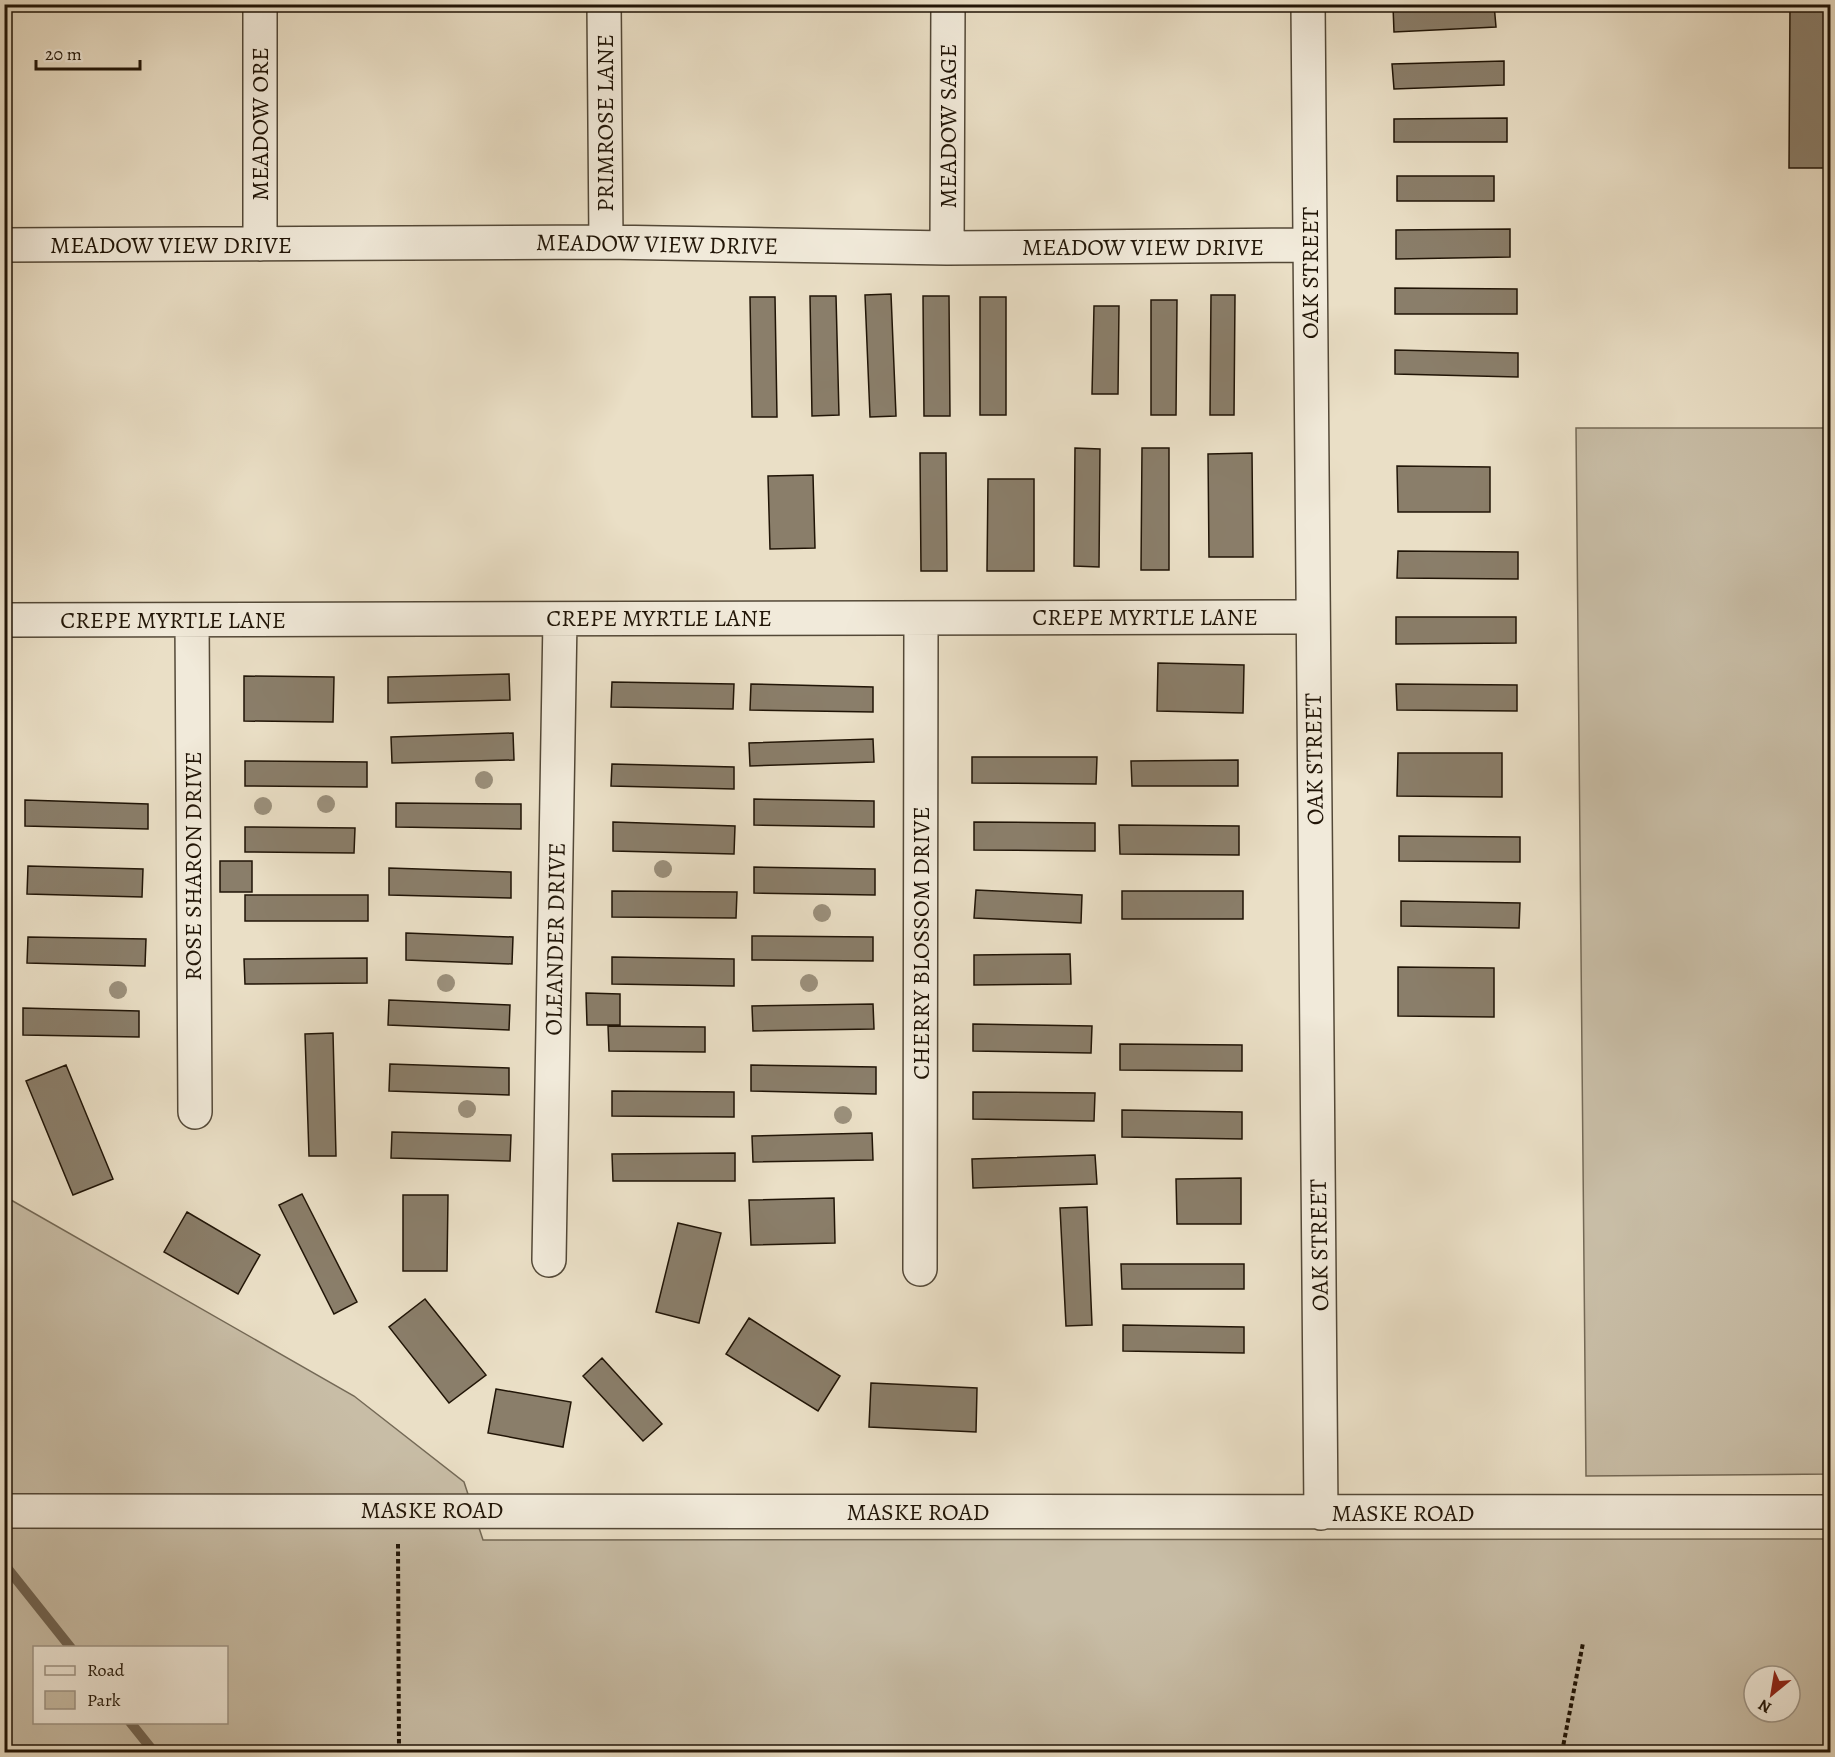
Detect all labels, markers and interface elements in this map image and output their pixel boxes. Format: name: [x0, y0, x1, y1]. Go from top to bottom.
scale bar: [36, 33, 140, 71]
street label: PRIMROSE LANE: [589, 34, 621, 212]
text: 20 m: [45, 42, 82, 66]
street label: MEADOW SAGE: [932, 43, 964, 209]
street label: MEADOW ORE: [244, 47, 276, 201]
street label: OAK STREET: [1294, 207, 1326, 339]
street label: MEADOW VIEW DRIVE: [536, 226, 778, 262]
street label: MEADOW VIEW DRIVE: [50, 229, 292, 261]
street label: MEADOW VIEW DRIVE: [1022, 231, 1264, 263]
street label: CREPE MYRTLE LANE: [1032, 601, 1258, 633]
street label: CREPE MYRTLE LANE: [546, 602, 772, 634]
street label: CREPE MYRTLE LANE: [60, 604, 286, 636]
street label: OAK STREET: [1297, 693, 1331, 825]
street label: ROSE SHARON DRIVE: [177, 751, 209, 981]
street label: CHERRY BLOSSOM DRIVE: [905, 806, 937, 1080]
street label: OLEANDER DRIVE: [537, 842, 573, 1036]
street label: OAK STREET: [1302, 1179, 1336, 1311]
street label: MASKE ROAD: [361, 1494, 503, 1526]
street label: MASKE ROAD: [847, 1496, 989, 1528]
street label: MASKE ROAD: [1332, 1497, 1474, 1529]
legend: [33, 1646, 228, 1724]
text: Road: [87, 1658, 125, 1682]
north arrow: [1742, 1664, 1802, 1724]
text: Park: [87, 1688, 121, 1712]
text: N: [1754, 1694, 1776, 1719]

